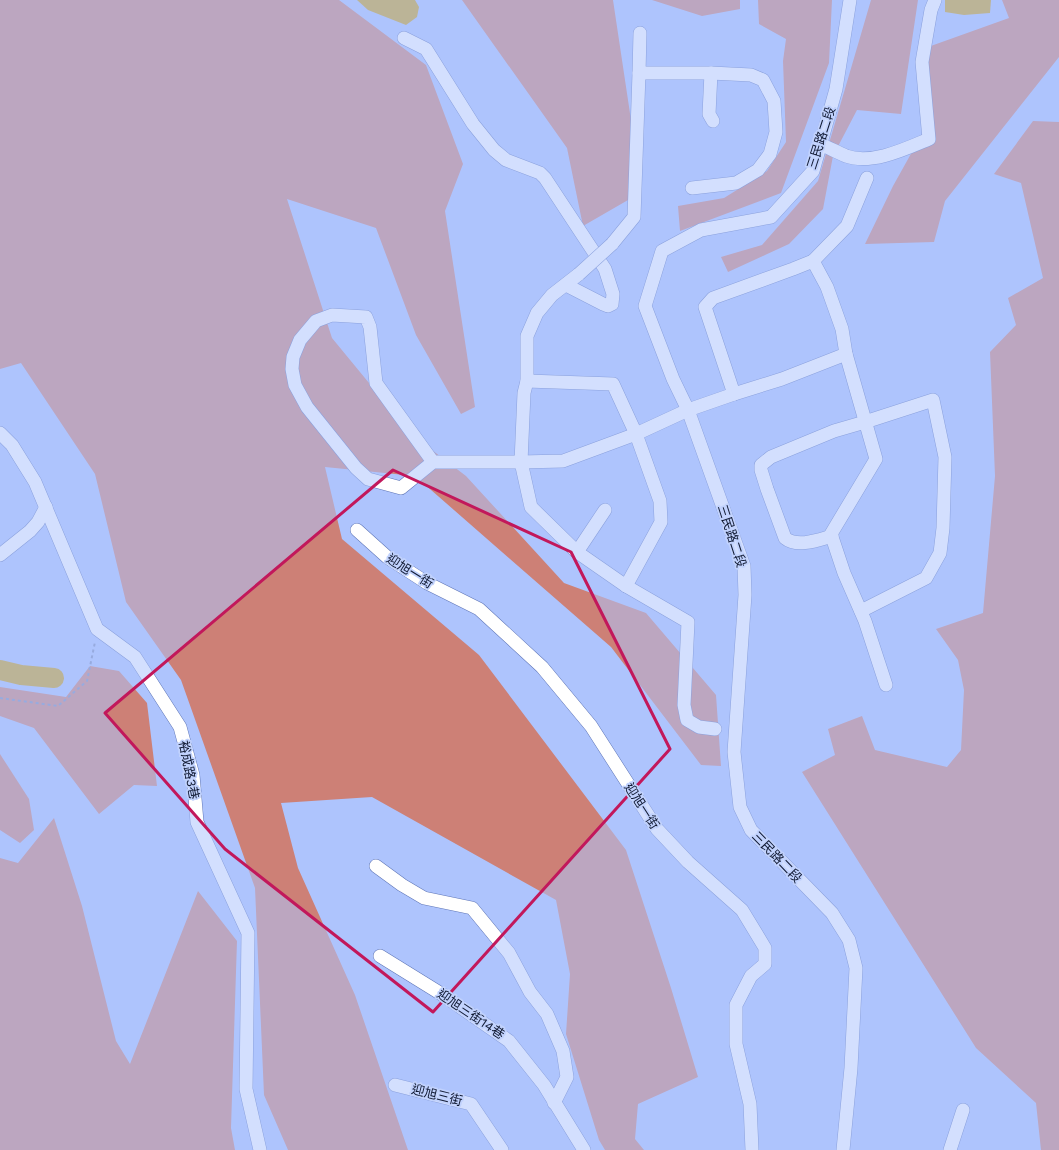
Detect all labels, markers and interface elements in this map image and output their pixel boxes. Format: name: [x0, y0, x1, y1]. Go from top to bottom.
street label: 三民路二段: [804, 105, 838, 171]
street label: 三民路二段: [715, 503, 749, 569]
street label: 迎旭一街: [384, 551, 436, 591]
street label: 裕成路3巷: [176, 739, 202, 801]
street label: 迎旭一街: [622, 780, 662, 832]
street label: 三民路二段: [749, 828, 805, 886]
street label: 迎旭三街14巷: [434, 986, 508, 1042]
street label: 迎旭三街: [410, 1081, 464, 1109]

